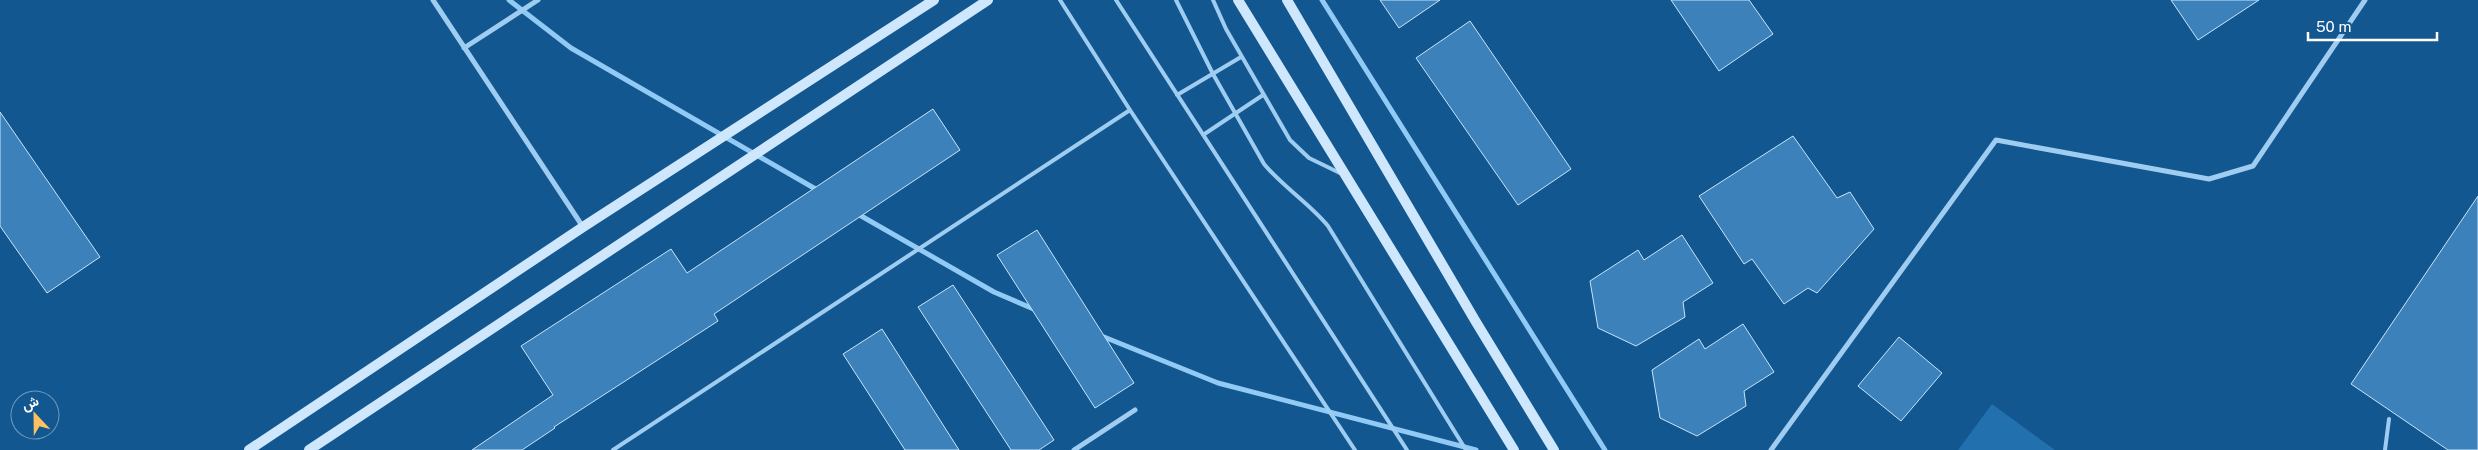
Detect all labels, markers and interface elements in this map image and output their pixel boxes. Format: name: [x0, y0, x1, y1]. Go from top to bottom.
scale bar: [2308, 10, 2437, 42]
text: 50 m: [2316, 18, 2351, 35]
north arrow: [10, 390, 60, 440]
text: ش: [19, 392, 41, 414]

